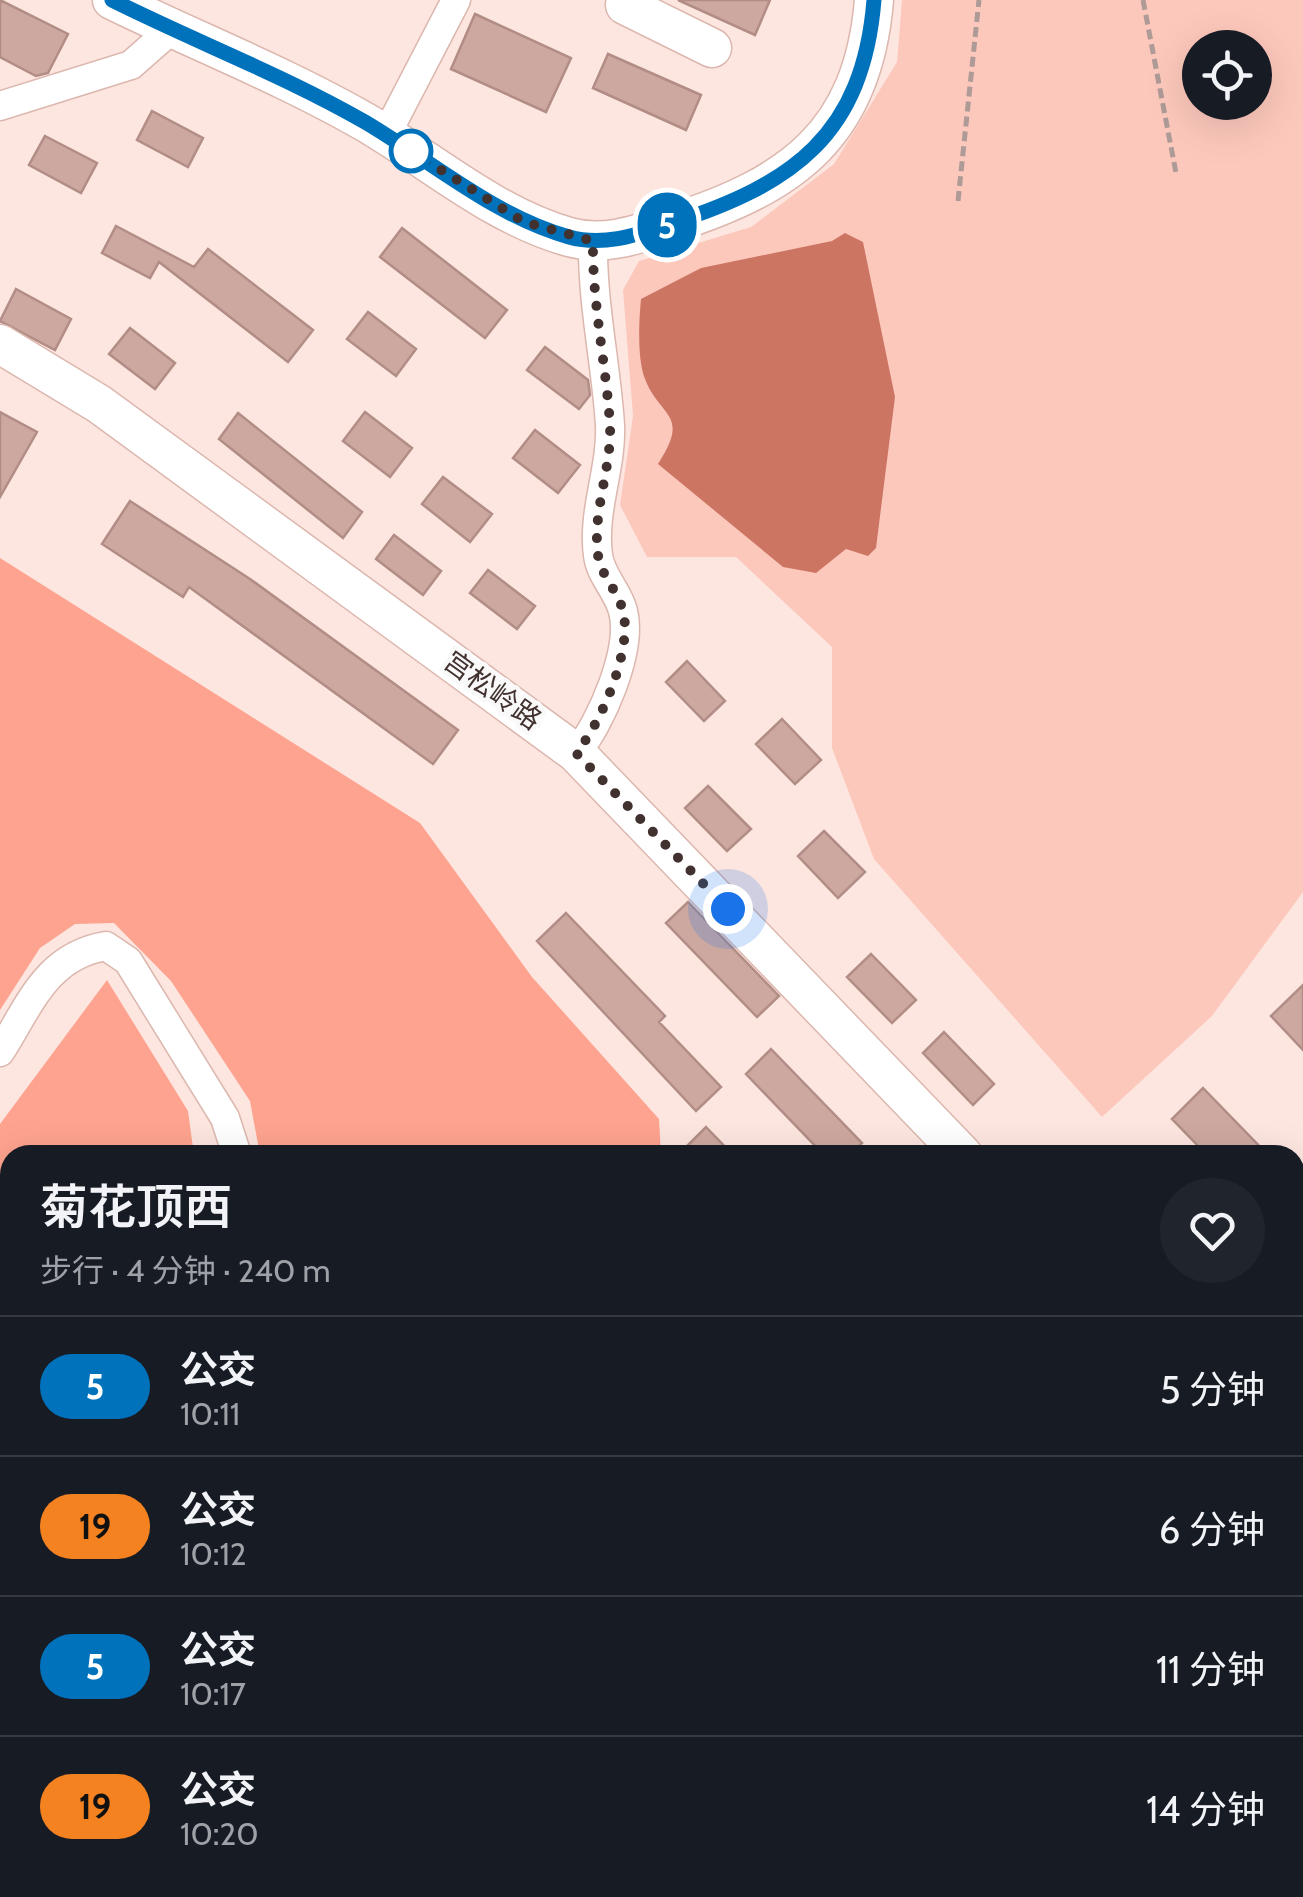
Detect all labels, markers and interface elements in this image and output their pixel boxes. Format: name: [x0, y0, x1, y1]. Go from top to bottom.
map controls: [1182, 30, 1272, 120]
button: locate: [1182, 30, 1272, 120]
unlabelled marker: [390, 130, 432, 172]
line badge: 5: [634, 192, 700, 258]
text: 5: [658, 204, 676, 247]
street label: 宫松岭路: [438, 643, 548, 737]
your location: [703, 884, 753, 934]
text: 菊花顶西: [40, 1178, 232, 1236]
button: heart: [1160, 1178, 1265, 1283]
text: 步行 · 4 分钟 · 240 m: [40, 1251, 331, 1290]
text: 公交: [180, 1346, 256, 1393]
text: 5: [86, 1365, 104, 1408]
text: 5 分钟: [1160, 1366, 1265, 1413]
text: 10:11: [180, 1394, 240, 1433]
text: 公交: [180, 1486, 256, 1533]
text: 19: [79, 1505, 111, 1548]
text: 6 分钟: [1159, 1506, 1265, 1553]
text: 10:12: [180, 1534, 247, 1573]
text: 公交: [180, 1626, 256, 1673]
text: 5: [86, 1645, 104, 1688]
text: 11 分钟: [1156, 1646, 1265, 1693]
text: 10:17: [180, 1674, 246, 1713]
text: 公交: [180, 1766, 256, 1813]
text: 19: [79, 1785, 111, 1828]
text: 14 分钟: [1146, 1786, 1265, 1833]
text: 10:20: [180, 1814, 259, 1853]

